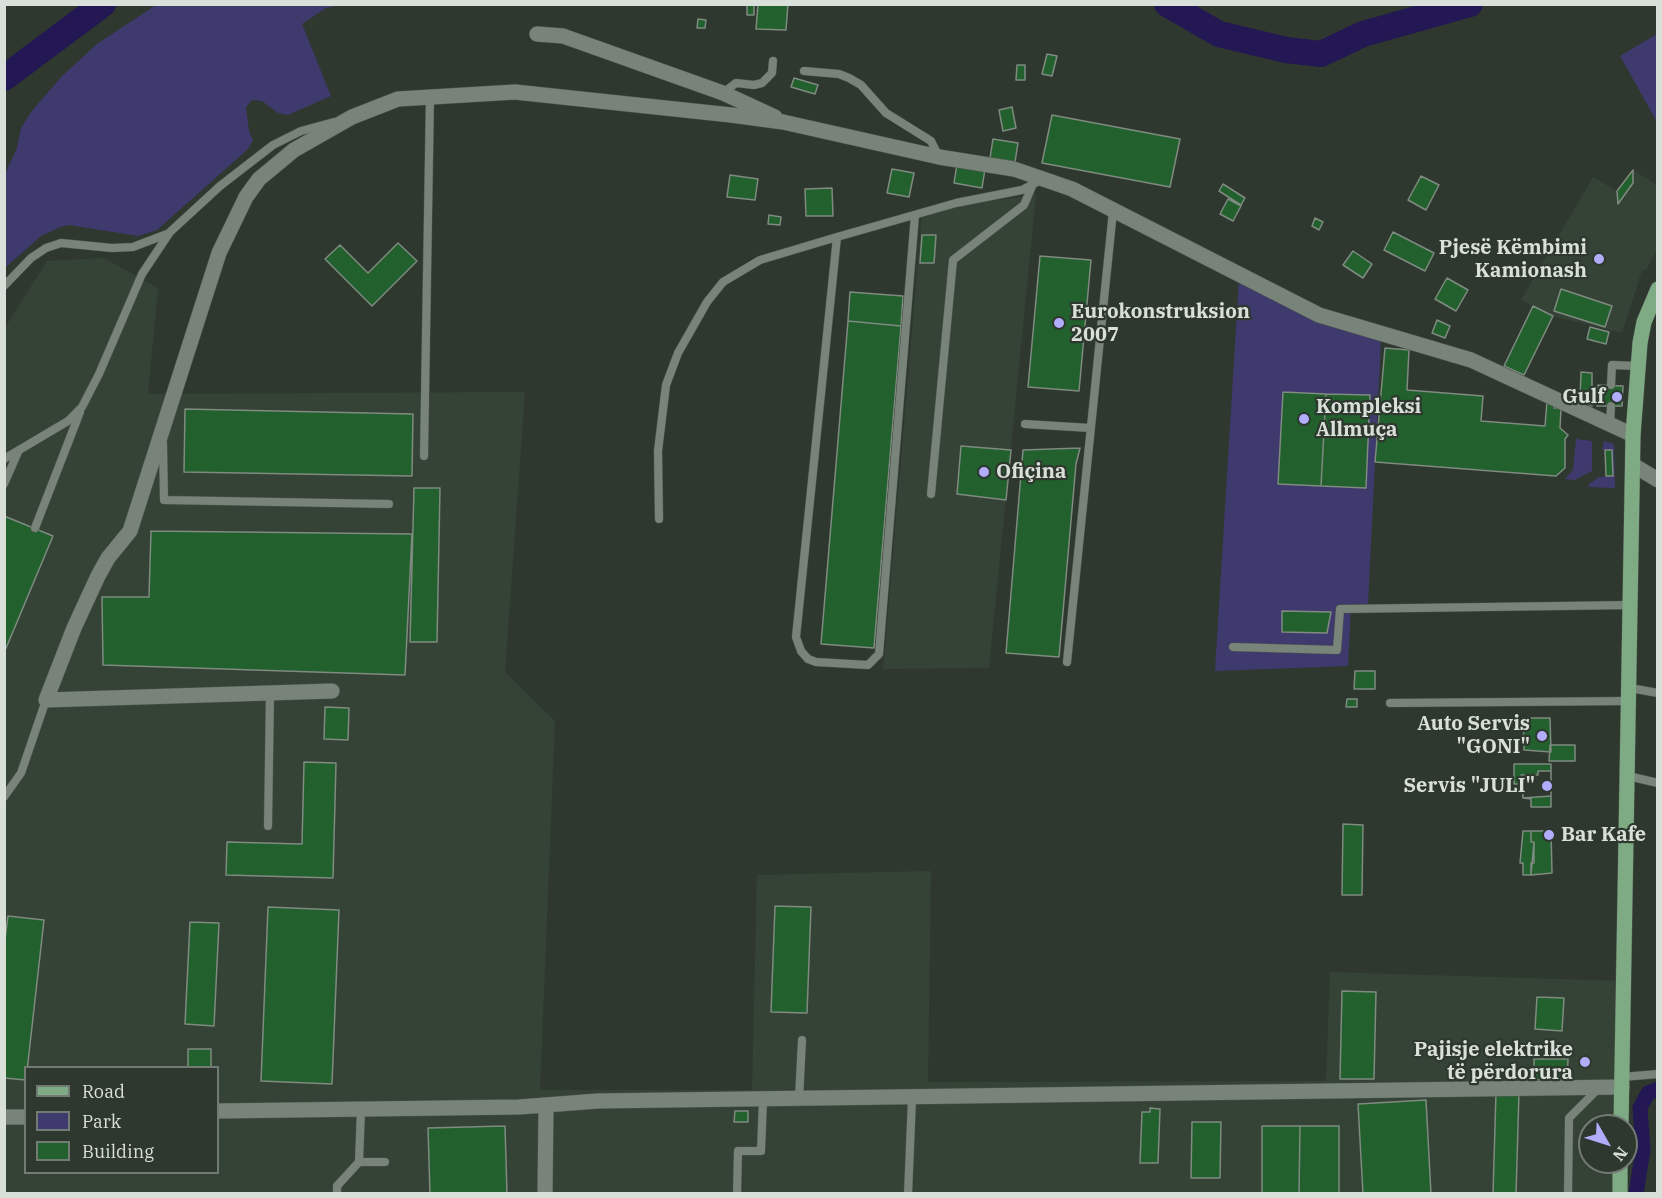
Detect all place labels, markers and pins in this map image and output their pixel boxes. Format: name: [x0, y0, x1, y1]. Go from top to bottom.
place label: Pjesë Këmbimi Kamionash: [1439, 236, 1587, 283]
marker: Pjesë Këmbimi Kamionash: [1592, 252, 1606, 266]
place label: Eurokonstruksion 2007: [1071, 300, 1250, 347]
marker: Eurokonstruksion 2007: [1052, 316, 1066, 330]
place label: Gulf: [1562, 385, 1605, 409]
marker: Gulf: [1610, 390, 1624, 404]
place label: Kompleksi Allmuça: [1316, 395, 1421, 442]
marker: Kompleksi Allmuça: [1297, 412, 1311, 426]
place label: Ofiçina: [996, 460, 1066, 484]
marker: Ofiçina: [977, 465, 991, 479]
place label: Auto Servis "GONI": [1417, 712, 1530, 759]
marker: Auto Servis "GONI": [1535, 729, 1549, 743]
place label: Servis "JULI": [1404, 774, 1535, 798]
marker: Servis "JULI": [1540, 779, 1554, 793]
place label: Bar Kafe: [1561, 823, 1646, 847]
marker: Bar Kafe: [1542, 828, 1556, 842]
place label: Pajisje elektrike të përdorura: [1414, 1038, 1573, 1085]
marker: Pajisje elektrike të përdorura: [1578, 1055, 1592, 1069]

